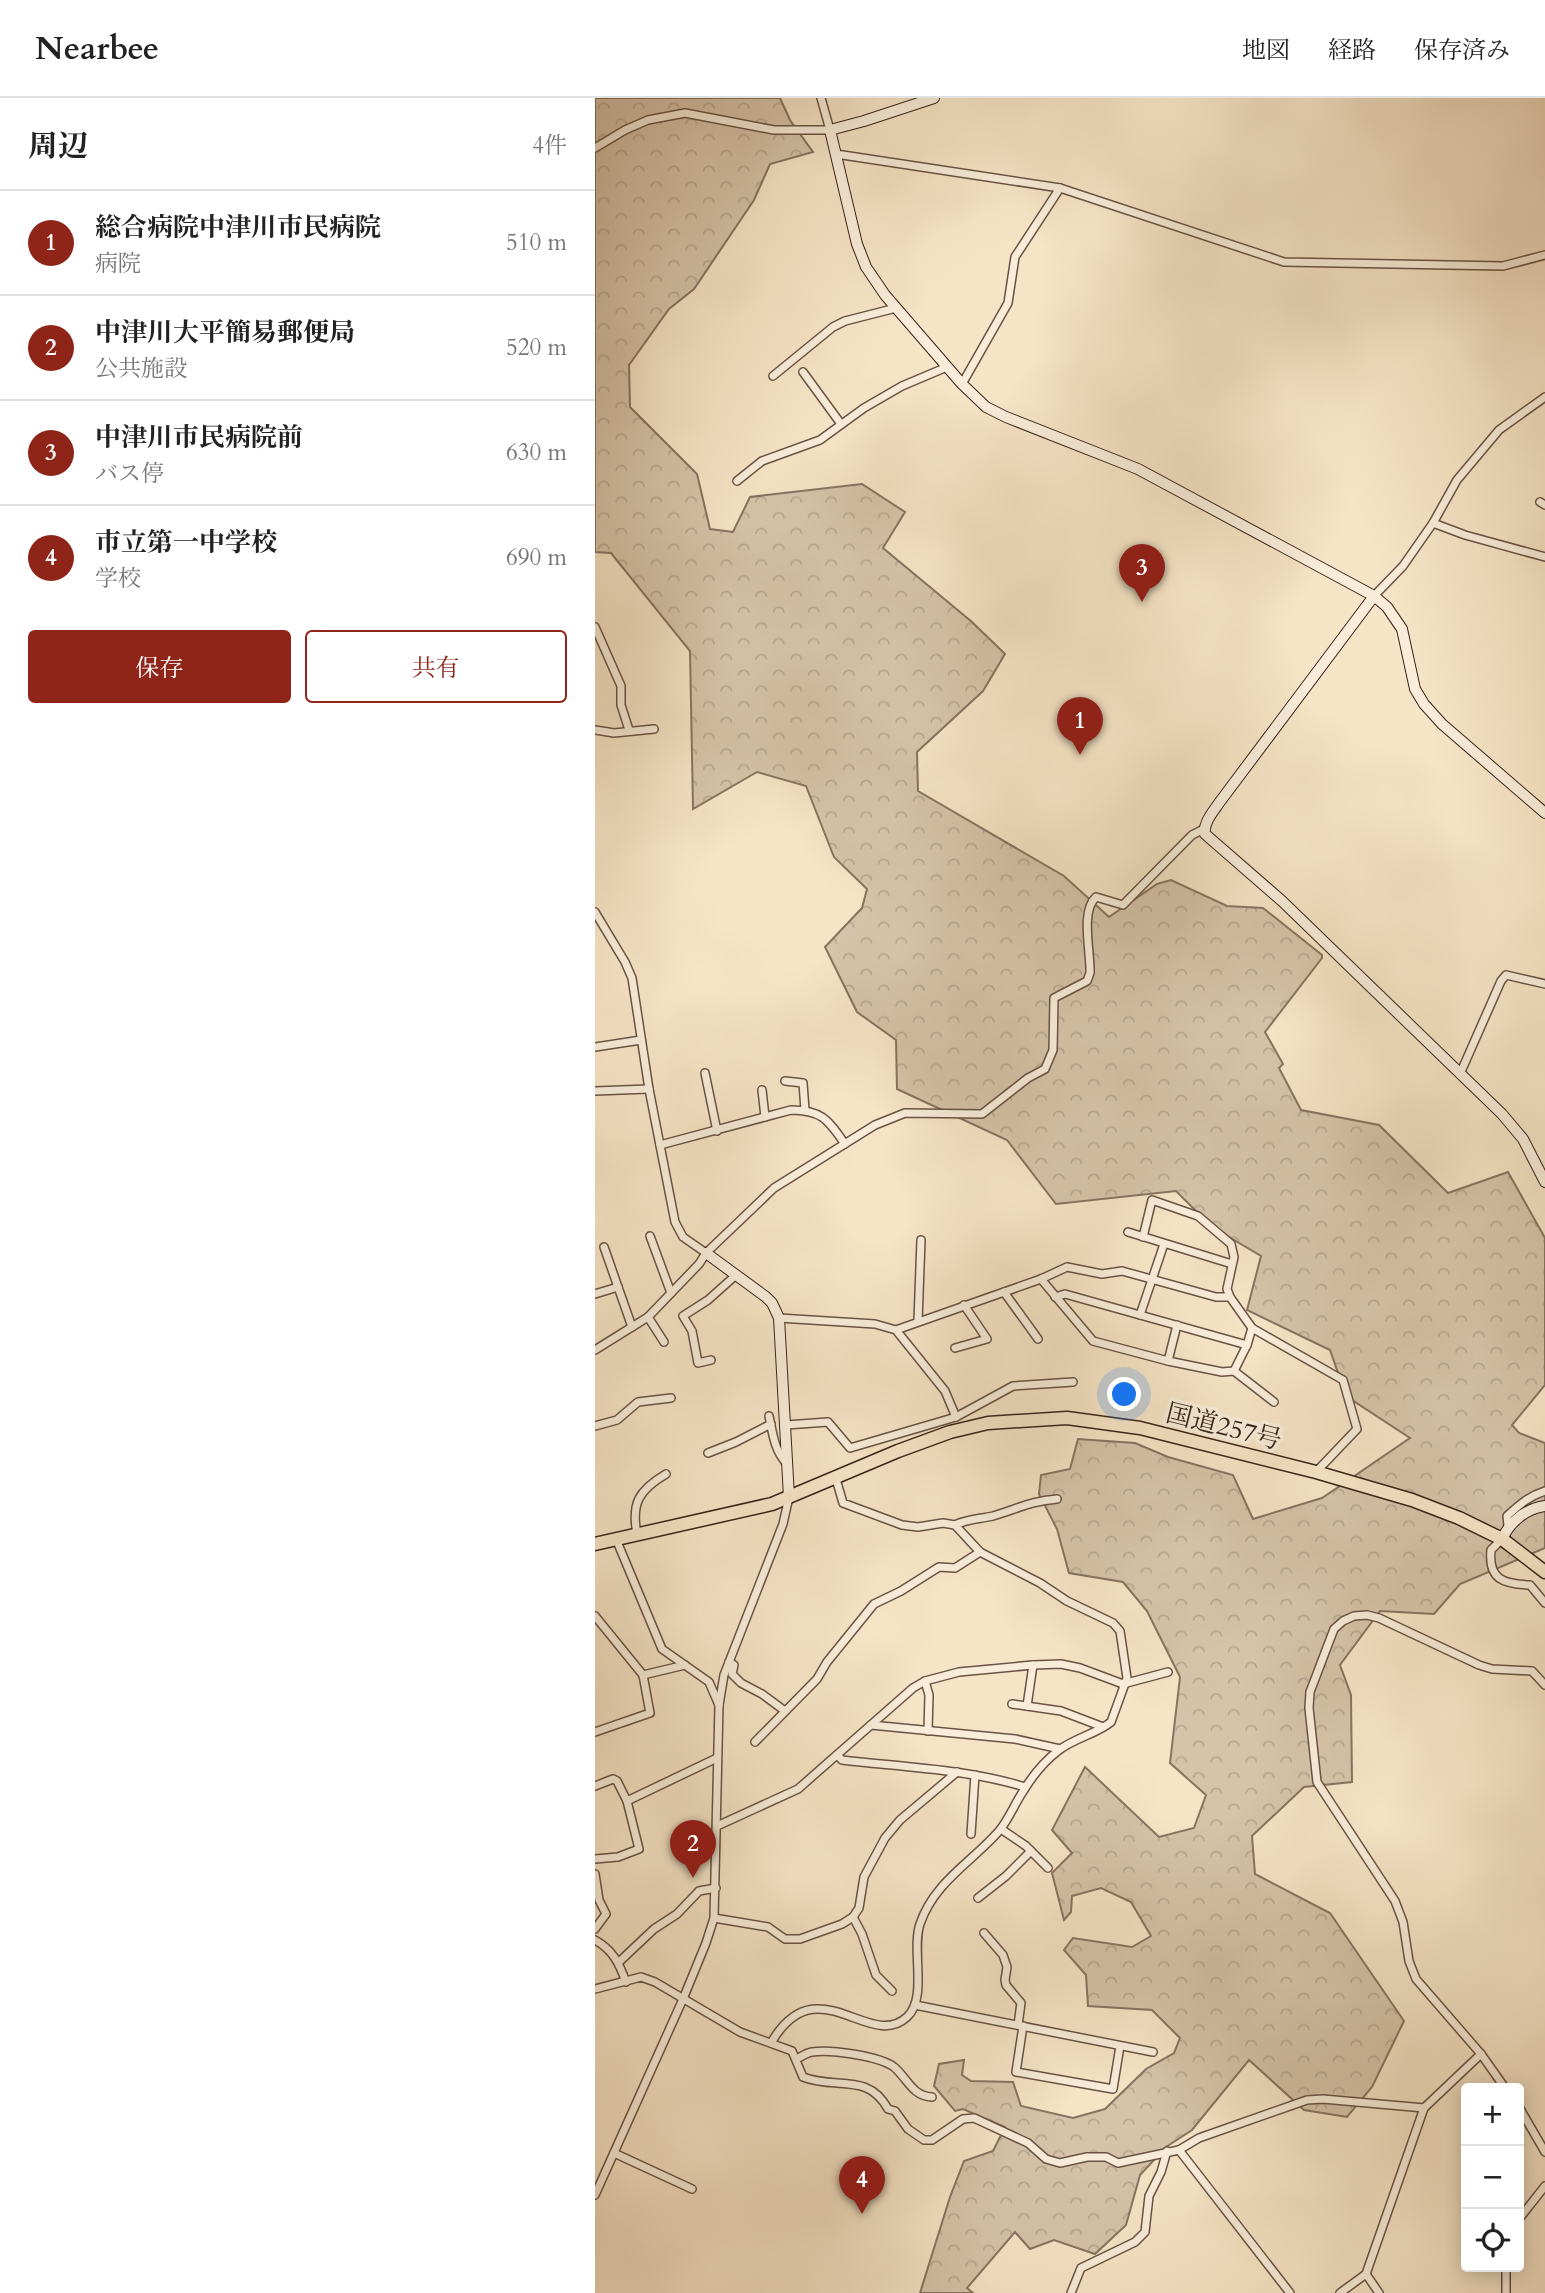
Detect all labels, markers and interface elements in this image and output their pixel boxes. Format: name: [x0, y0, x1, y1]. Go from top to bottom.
text: Nearbee: [35, 26, 159, 71]
text: 地図: [1242, 34, 1290, 67]
text: 経路: [1328, 34, 1376, 67]
text: 保存済み: [1414, 34, 1510, 67]
text: 周辺: [28, 126, 88, 167]
text: 4件: [532, 130, 567, 161]
text: 総合病院中津川市民病院: [95, 210, 381, 245]
text: 1: [45, 227, 57, 258]
text: 510 m: [506, 227, 567, 258]
text: 病院: [95, 248, 141, 279]
text: 中津川大平簡易郵便局: [95, 315, 355, 350]
text: 2: [45, 332, 57, 363]
text: 520 m: [506, 332, 567, 363]
text: 公共施設: [95, 353, 187, 384]
text: 中津川市民病院前: [95, 420, 303, 455]
text: 3: [45, 437, 57, 468]
text: 630 m: [506, 437, 567, 468]
text: バス停: [95, 458, 164, 489]
text: 市立第一中学校: [95, 525, 277, 560]
text: 4: [45, 542, 57, 573]
text: 690 m: [506, 542, 567, 573]
pin: 3: [1119, 544, 1165, 602]
text: 学校: [95, 563, 141, 594]
button: 保存: [28, 630, 291, 703]
button: 共有: [305, 630, 567, 703]
pin: 1: [1057, 697, 1103, 755]
your location: [1107, 1377, 1141, 1411]
street label: 国道257号: [1162, 1395, 1285, 1458]
pin: 2: [670, 1820, 716, 1878]
map controls: [1461, 2083, 1524, 2272]
button: +: [1461, 2083, 1524, 2146]
button: −: [1461, 2146, 1524, 2209]
pin: 4: [839, 2156, 885, 2214]
button: locate: [1461, 2209, 1524, 2272]

